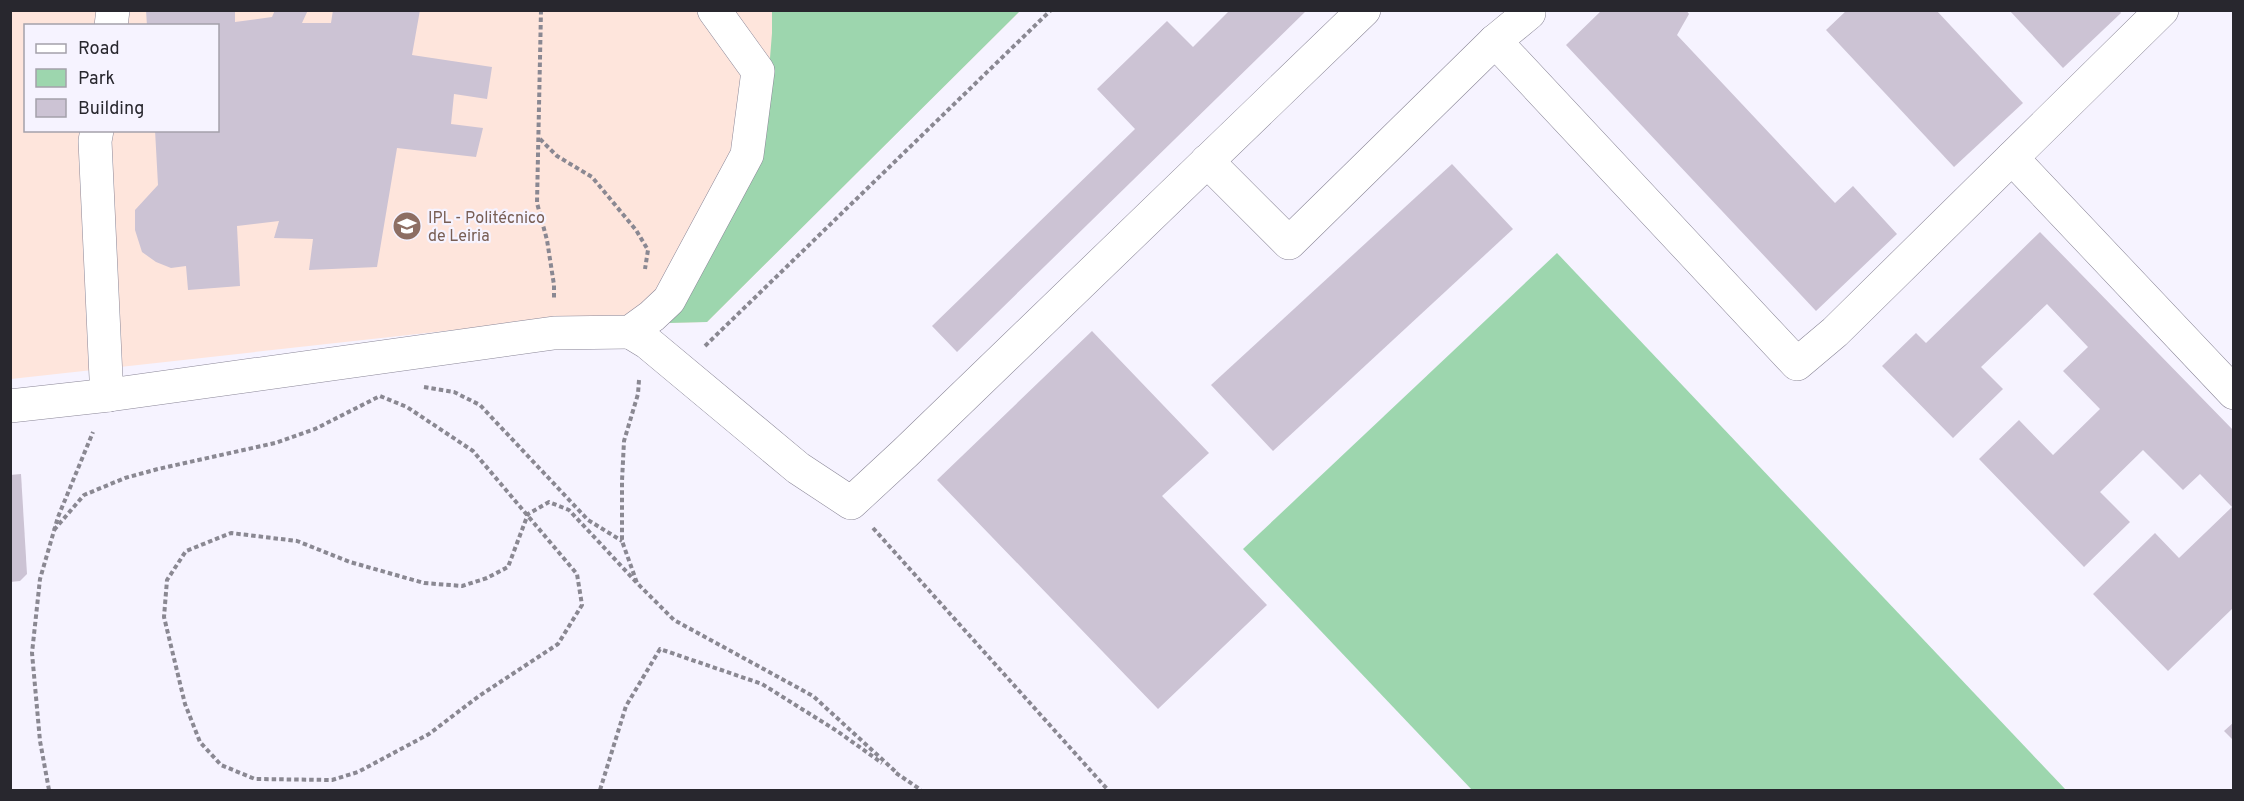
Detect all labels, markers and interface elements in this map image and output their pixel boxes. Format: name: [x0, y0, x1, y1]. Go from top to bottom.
legend: [24, 24, 219, 132]
text: Road: [78, 38, 120, 61]
text: Park: [78, 68, 115, 91]
text: Building: [78, 98, 144, 121]
place label: IPL - Politécnico de Leiria: [428, 209, 545, 247]
school or university icon: IPL - Politécnico de Leiria: [391, 210, 423, 242]

